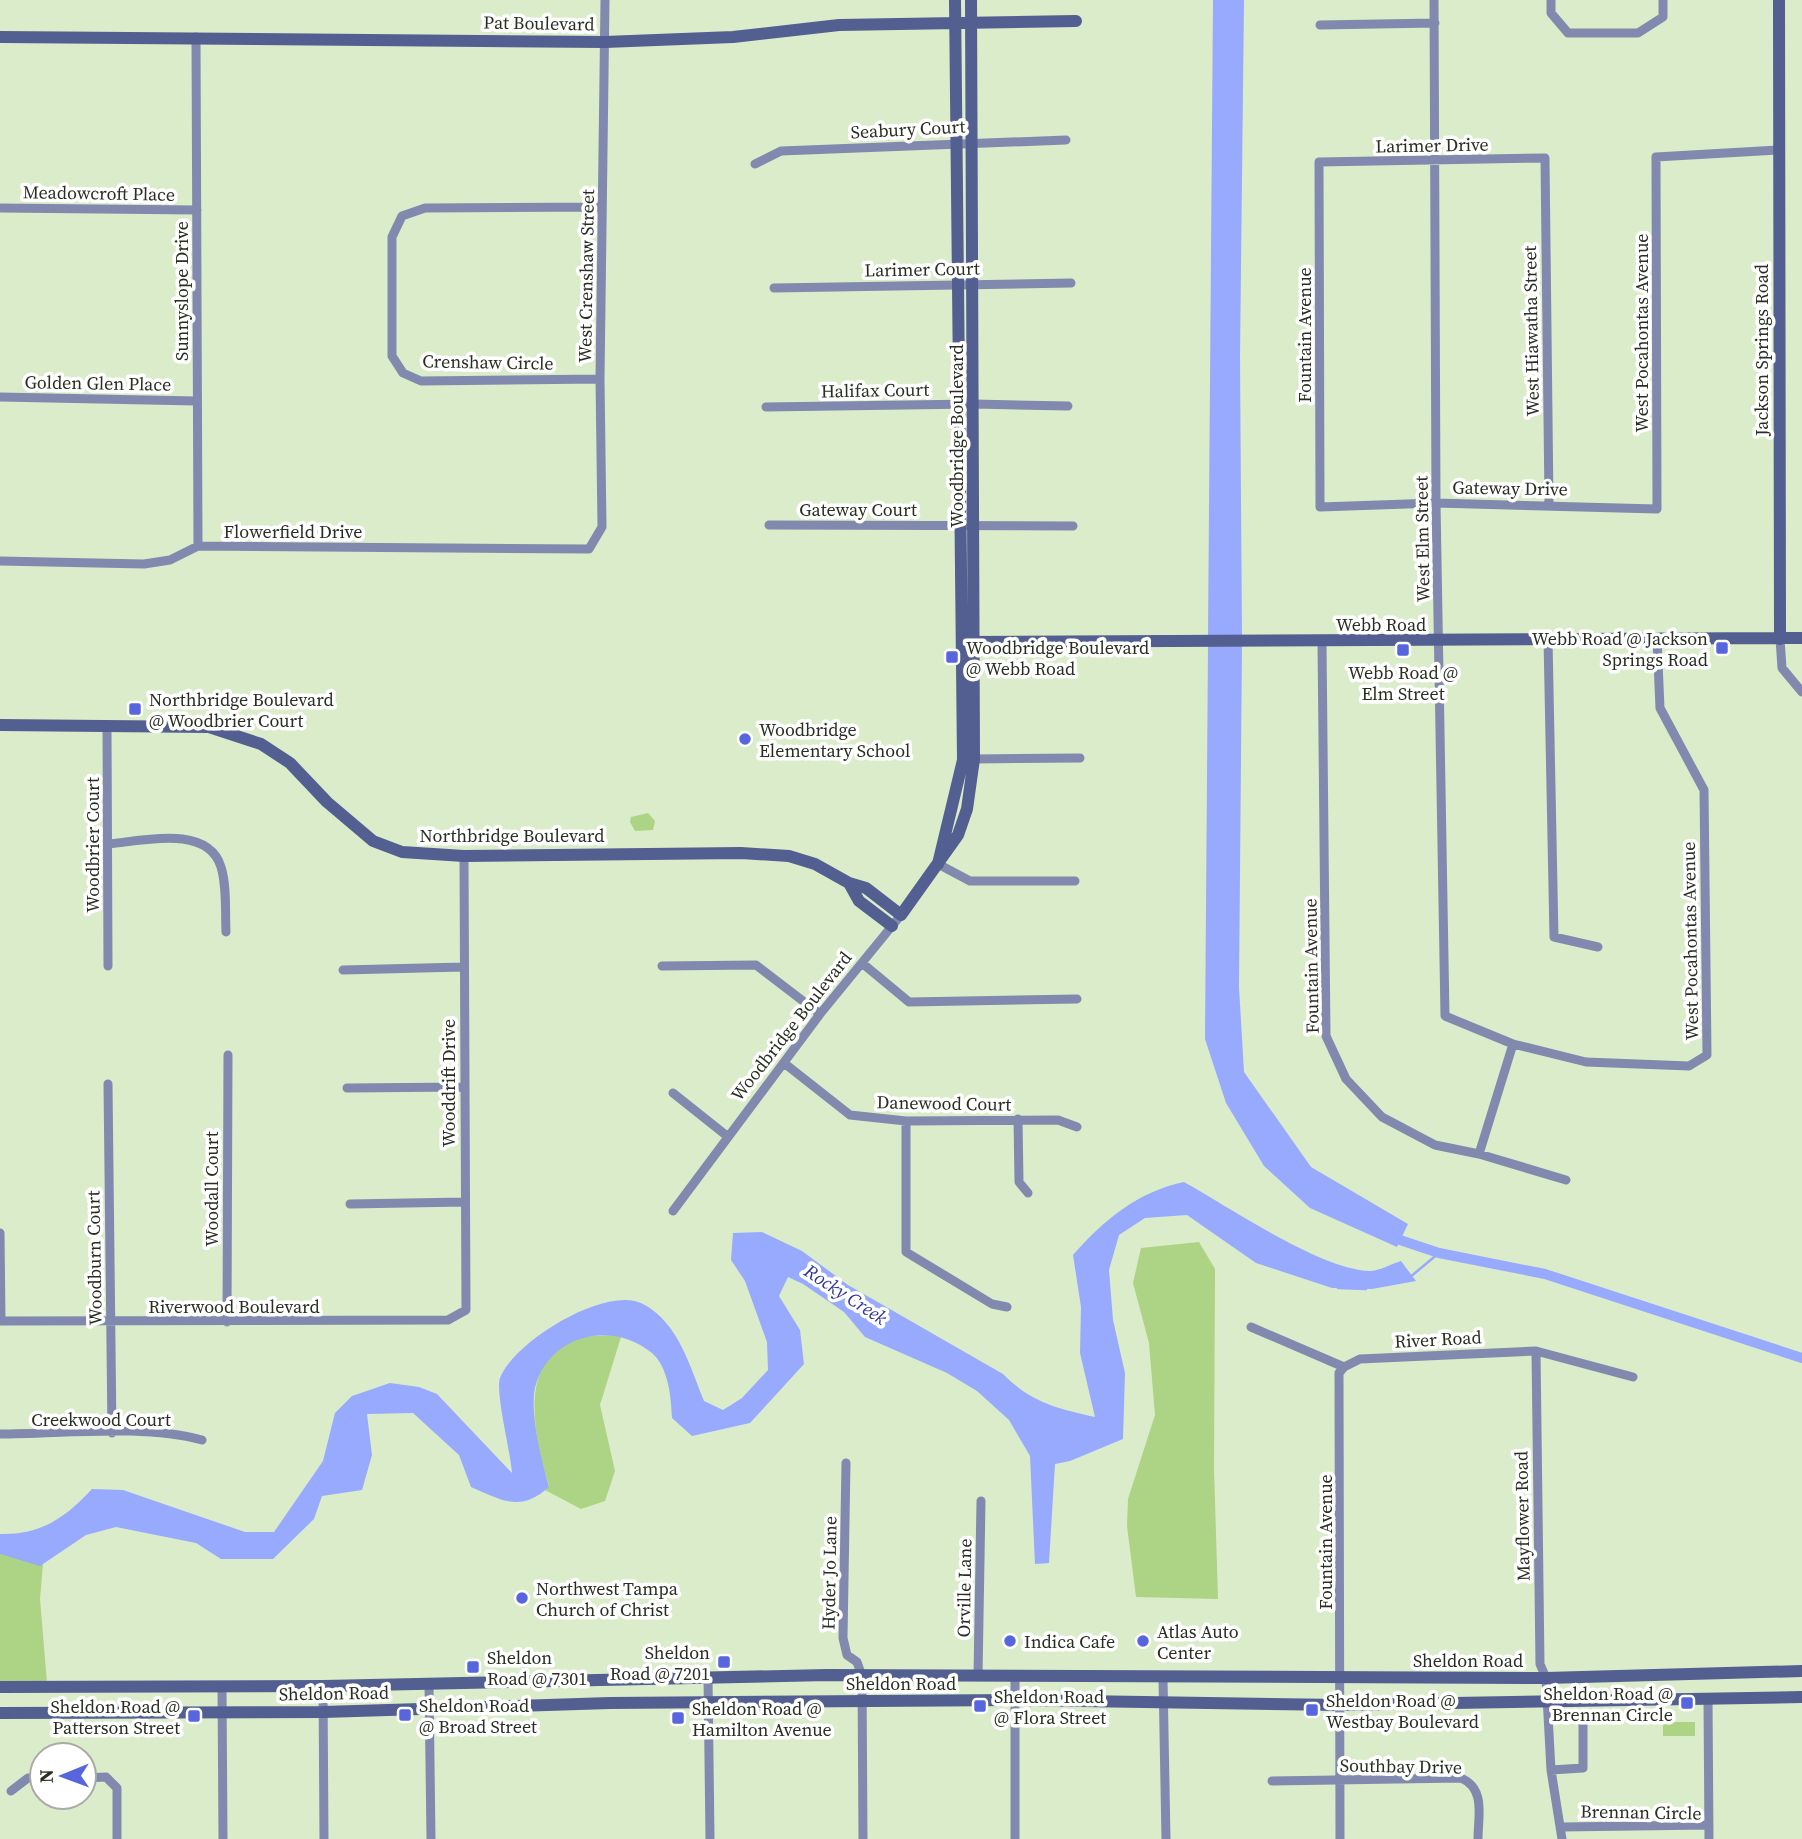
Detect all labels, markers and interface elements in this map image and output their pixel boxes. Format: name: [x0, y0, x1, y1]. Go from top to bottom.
street label: Pat Boulevard: [483, 10, 595, 36]
street label: Seabury Court: [850, 114, 966, 144]
street label: Larimer Drive: [1375, 132, 1489, 158]
street label: Meadowcroft Place: [23, 179, 175, 207]
street label: West Crenshaw Street: [572, 189, 600, 363]
street label: Sunnyslope Drive: [169, 221, 194, 361]
street label: West Pocahontas Avenue: [1629, 234, 1654, 432]
street label: West Hiawatha Street: [1517, 245, 1545, 417]
street label: Larimer Court: [864, 255, 980, 283]
street label: Jackson Springs Road: [1749, 264, 1774, 437]
street label: Fountain Avenue: [1292, 267, 1317, 403]
street label: Woodbridge Boulevard: [944, 344, 969, 528]
street label: Crenshaw Circle: [422, 348, 554, 376]
street label: Golden Glen Place: [24, 369, 172, 397]
street label: Halifax Court: [821, 377, 929, 403]
street label: Gateway Drive: [1452, 474, 1568, 502]
street label: West Elm Street: [1408, 476, 1436, 602]
street label: Gateway Court: [799, 497, 917, 522]
street label: Flowerfield Drive: [224, 519, 362, 544]
street label: Webb Road: [1336, 612, 1426, 637]
place label: Webb Road @ Jackson Springs Road: [1532, 626, 1708, 672]
place label: Woodbridge Boulevard @ Webb Road: [966, 635, 1149, 681]
marker: Webb Road @ Jackson Springs Road: [1714, 640, 1730, 656]
marker: Webb Road @ Elm Street: [1395, 642, 1411, 658]
marker: Woodbridge Boulevard @ Webb Road: [944, 649, 960, 665]
place label: Webb Road @ Elm Street: [1348, 660, 1458, 706]
place label: Northbridge Boulevard @ Woodbrier Court: [149, 687, 334, 733]
marker: Northbridge Boulevard @ Woodbrier Court: [127, 701, 143, 717]
place label: Woodbridge Elementary School: [759, 717, 910, 763]
marker: Woodbridge Elementary School: [737, 731, 753, 747]
street label: Woodbrier Court: [80, 777, 105, 913]
street label: Northbridge Boulevard: [420, 823, 604, 848]
street label: West Pocahontas Avenue: [1676, 841, 1704, 1041]
street label: Fountain Avenue: [1297, 898, 1325, 1034]
street label: Woodbridge Boulevard: [725, 946, 857, 1106]
street label: Wooddrift Drive: [436, 1019, 461, 1147]
street label: Danewood Court: [876, 1089, 1012, 1117]
street label: Woodall Court: [199, 1131, 224, 1247]
street label: Woodburn Court: [80, 1190, 108, 1326]
water label: Rocky Creek: [799, 1257, 892, 1330]
street label: Riverwood Boulevard: [148, 1294, 320, 1319]
street label: River Road: [1394, 1324, 1482, 1354]
street label: Creekwood Court: [31, 1407, 171, 1432]
street label: Mayflower Road: [1508, 1451, 1536, 1581]
street label: Fountain Avenue: [1313, 1474, 1338, 1610]
street label: Hyder Jo Lane: [816, 1516, 842, 1630]
street label: Orville Lane: [951, 1538, 977, 1638]
place label: Northwest Tampa Church of Christ: [536, 1576, 679, 1622]
marker: Northwest Tampa Church of Christ: [514, 1590, 530, 1606]
place label: Atlas Auto Center: [1157, 1619, 1239, 1665]
place label: Indica Cafe: [1024, 1629, 1115, 1654]
marker: Indica Cafe: [1002, 1633, 1018, 1649]
marker: Atlas Auto Center: [1135, 1633, 1151, 1649]
place label: Sheldon Road @ 7201: [610, 1640, 710, 1686]
place label: Sheldon Road @ 7301: [487, 1645, 587, 1691]
street label: Sheldon Road: [1413, 1648, 1523, 1673]
marker: Sheldon Road @ 7201: [716, 1654, 732, 1670]
marker: Sheldon Road @ 7301: [465, 1659, 481, 1675]
street label: Sheldon Road: [846, 1671, 956, 1696]
street label: Sheldon Road: [279, 1680, 389, 1706]
place label: Sheldon Road @ Brennan Circle: [1544, 1681, 1673, 1727]
place label: Sheldon Road @ Flora Street: [994, 1684, 1106, 1730]
place label: Sheldon Road @ Westbay Boulevard: [1326, 1688, 1479, 1734]
place label: Sheldon Road @ Broad Street: [419, 1693, 537, 1739]
place label: Sheldon Road @ Patterson Street: [51, 1694, 180, 1740]
marker: Sheldon Road @ Brennan Circle: [1679, 1695, 1695, 1711]
place label: Sheldon Road @ Hamilton Avenue: [692, 1696, 832, 1742]
marker: Sheldon Road @ Flora Street: [972, 1698, 988, 1714]
marker: Sheldon Road @ Westbay Boulevard: [1304, 1702, 1320, 1718]
marker: Sheldon Road @ Broad Street: [397, 1707, 413, 1723]
marker: Sheldon Road @ Patterson Street: [186, 1708, 202, 1724]
marker: Sheldon Road @ Hamilton Avenue: [670, 1710, 686, 1726]
north arrow: [28, 1741, 98, 1811]
street label: Southbay Drive: [1340, 1752, 1462, 1780]
text: N: [33, 1769, 59, 1783]
street label: Brennan Circle: [1580, 1798, 1702, 1826]

